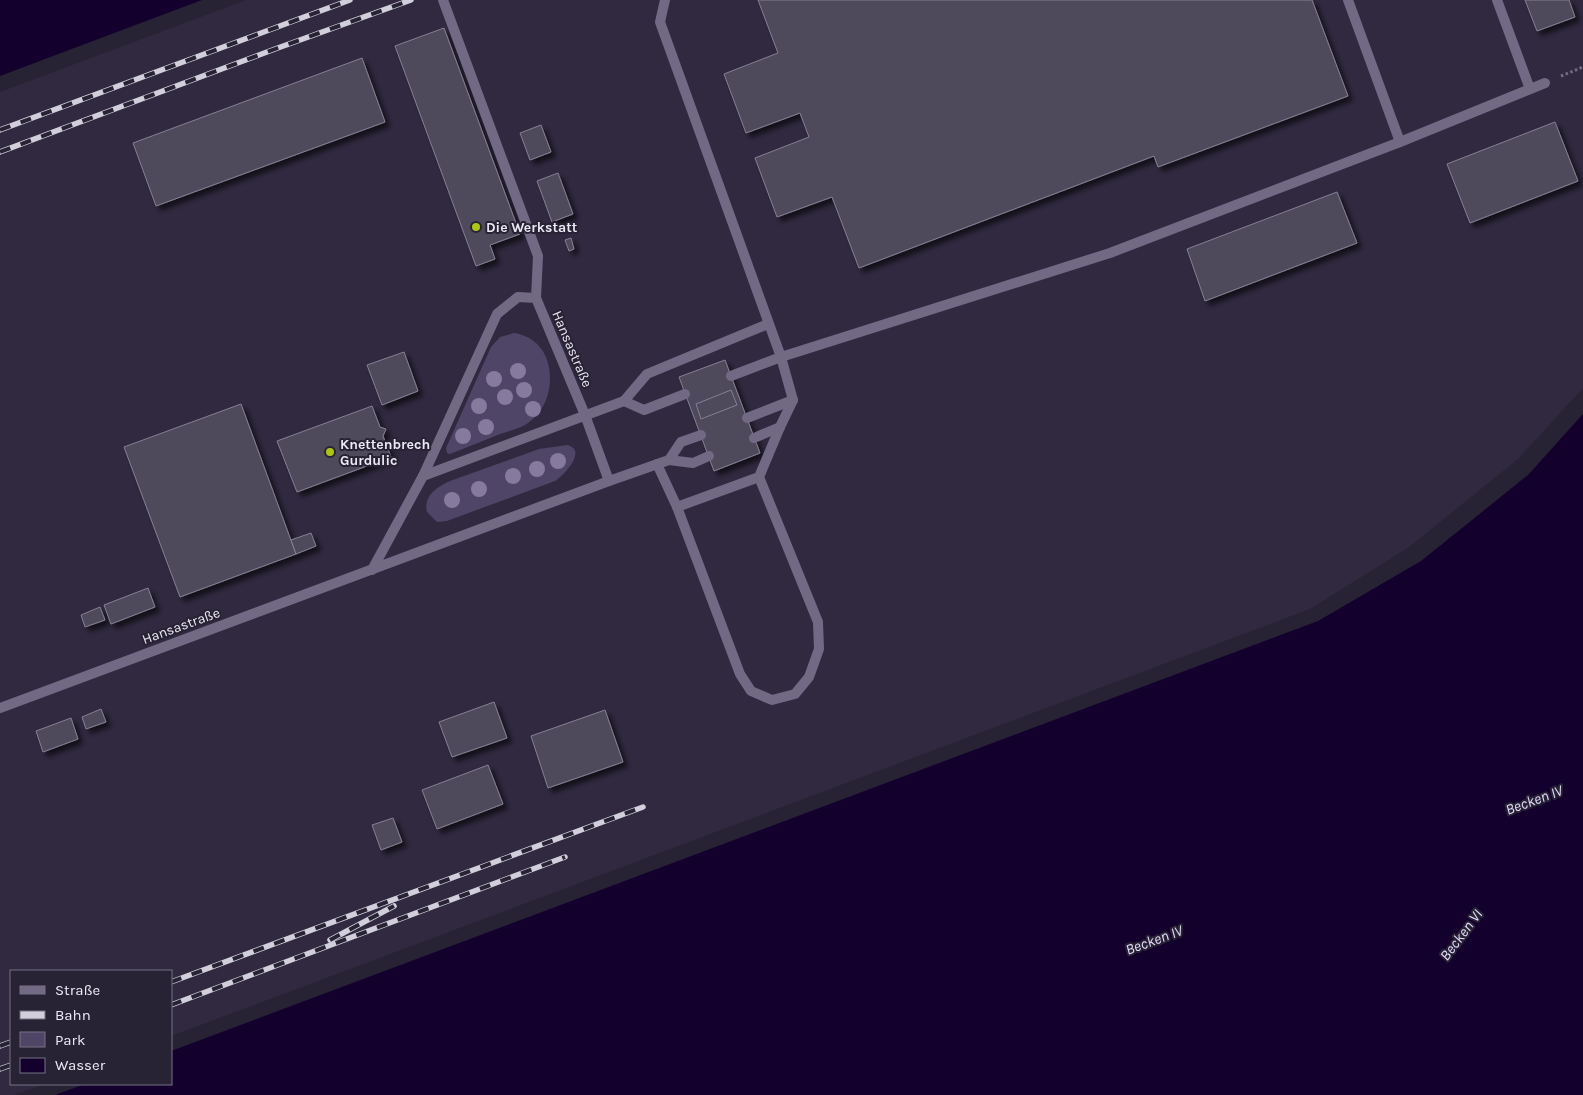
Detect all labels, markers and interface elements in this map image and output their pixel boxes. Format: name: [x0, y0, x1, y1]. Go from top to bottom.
place label: Die Werkstatt: [486, 219, 578, 236]
marker: Die Werkstatt: [470, 221, 482, 233]
street label: Hansastraße: [548, 308, 596, 390]
place label: Knettenbrech Gurdulic: [340, 436, 430, 469]
marker: Knettenbrech Gurdulic: [324, 446, 336, 458]
street label: Hansastraße: [140, 604, 222, 648]
water label: Becken IV: [1503, 781, 1566, 819]
water label: Becken VI: [1436, 906, 1486, 964]
water label: Becken IV: [1123, 921, 1186, 959]
legend: [10, 970, 172, 1085]
text: Straße: [55, 981, 100, 999]
text: Bahn: [55, 1006, 91, 1024]
text: Park: [55, 1031, 85, 1049]
text: Wasser: [55, 1056, 106, 1074]

